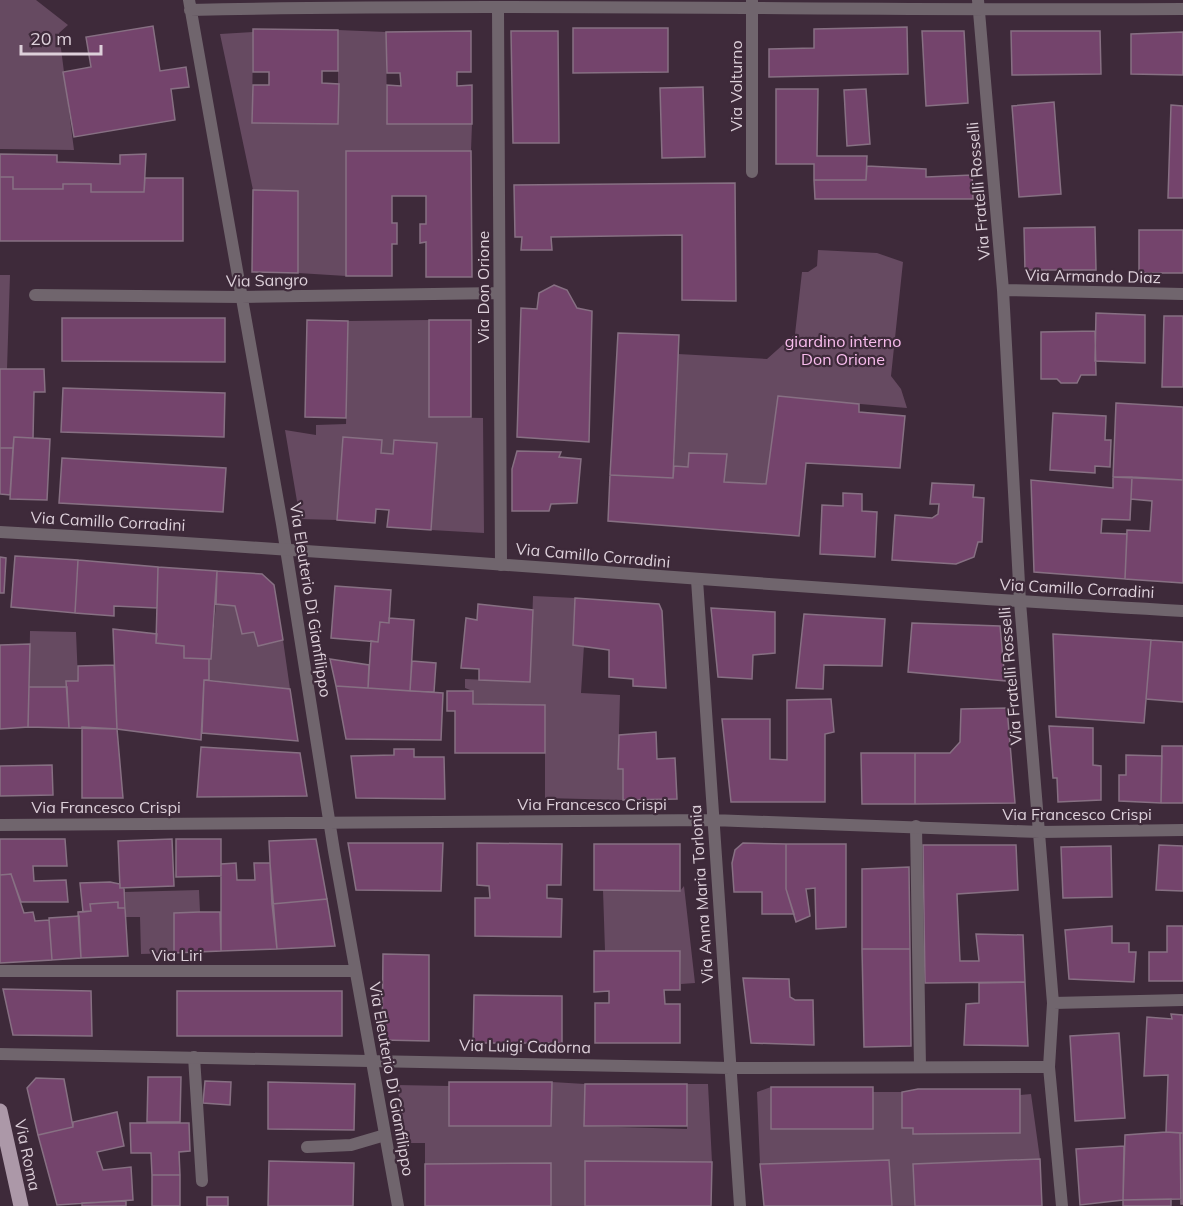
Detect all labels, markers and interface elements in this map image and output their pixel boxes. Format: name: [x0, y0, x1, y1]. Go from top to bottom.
scale bar: [21, 18, 100, 56]
text: 20 m: [30, 27, 72, 50]
street label: Via Volturno: [726, 40, 746, 132]
street label: Via Fratelli Rosselli: [962, 121, 994, 261]
street label: Via Don Orione: [473, 231, 493, 343]
street label: Via Armando Diaz: [1025, 265, 1161, 287]
street label: Via Sangro: [226, 269, 308, 291]
park label: giardino interno Don Orione: [785, 331, 901, 369]
street label: Via Eleuterio Di Gianfilippo: [286, 501, 336, 699]
street label: Via Camillo Corradini: [30, 507, 186, 535]
street label: Via Camillo Corradini: [515, 538, 671, 572]
street label: Via Camillo Corradini: [999, 574, 1155, 602]
street label: Via Fratelli Rosselli: [994, 606, 1026, 746]
street label: Via Francesco Crispi: [517, 794, 667, 814]
street label: Via Francesco Crispi: [31, 797, 181, 817]
street label: Via Anna Maria Torlonia: [685, 804, 717, 984]
street label: Via Francesco Crispi: [1002, 804, 1152, 824]
street label: Via Liri: [152, 945, 202, 965]
street label: Via Eleuterio Di Gianfilippo: [365, 980, 419, 1178]
street label: Via Luigi Cadorna: [459, 1035, 591, 1057]
street label: Via Roma: [11, 1117, 45, 1193]

